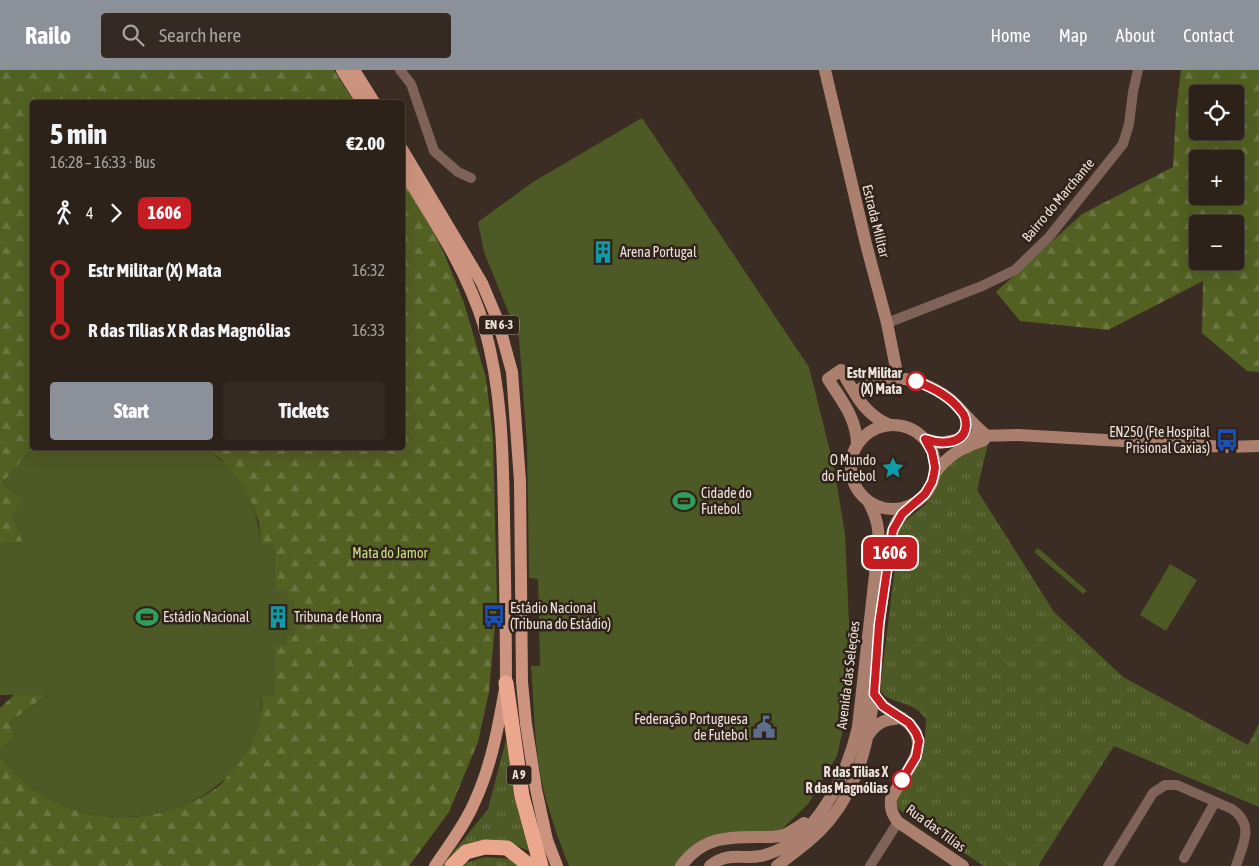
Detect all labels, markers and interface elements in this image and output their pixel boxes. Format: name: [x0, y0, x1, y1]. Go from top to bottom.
search box: [101, 13, 451, 58]
icon: search: [119, 21, 147, 49]
text: Railo: [25, 22, 71, 49]
text: Search here: [159, 24, 241, 46]
text: Home: [991, 25, 1031, 46]
text: Map: [1059, 25, 1088, 46]
text: About: [1116, 25, 1155, 46]
text: Contact: [1183, 25, 1234, 46]
map controls: [1189, 85, 1244, 270]
button: locate: [1189, 85, 1244, 140]
text: 5 min: [50, 118, 107, 150]
text: €2.00: [346, 132, 385, 154]
button: +: [1189, 150, 1244, 205]
text: 16:28 – 16:33 · Bus: [50, 153, 155, 171]
street label: Bairro do Marchante: [1019, 155, 1097, 245]
street label: Estrada Militar: [859, 183, 893, 260]
icon: walk: [50, 199, 78, 227]
icon: forward: [102, 199, 130, 227]
text: 1606: [148, 202, 181, 223]
text: 4: [86, 204, 94, 222]
button: −: [1189, 215, 1244, 270]
building icon: Arena Portugal: [590, 239, 616, 265]
place label: Arena Portugal: [620, 244, 697, 260]
text: Estr Militar (X) Mata: [88, 259, 222, 281]
text: 16:32: [352, 261, 385, 279]
road number: EN 6-3: [479, 316, 519, 334]
text: R das Tilias X R das Magnólias: [88, 319, 290, 341]
text: 16:33: [352, 321, 385, 339]
place label: Estr Militar (X) Mata: [847, 365, 903, 397]
marker: Estr Militar (X) Mata: [906, 371, 926, 391]
button: Start: [50, 382, 213, 440]
button: Tickets: [223, 382, 385, 440]
place label: EN250 (Fte Hospital Prisional Caxias): [1109, 424, 1210, 456]
bus stop icon: EN250 (Fte Hospital Prisional Caxias): [1214, 427, 1240, 453]
place label: O Mundo do Futebol: [821, 452, 876, 484]
place icon: O Mundo do Futebol: [880, 455, 906, 481]
place label: Cidade do Futebol: [701, 485, 752, 517]
sports icon: Cidade do Futebol: [671, 488, 697, 514]
line badge: 1606: [855, 537, 925, 569]
text: 1606: [873, 542, 907, 563]
park label: Mata do Jamor: [352, 545, 429, 561]
place label: Estádio Nacional (Tribuna do Estádio): [510, 600, 611, 632]
bus stop icon: Estádio Nacional (Tribuna do Estádio): [481, 603, 507, 629]
sports icon: Estádio Nacional: [134, 604, 160, 630]
building icon: Tribuna de Honra: [265, 604, 291, 630]
place label: Estádio Nacional: [163, 609, 250, 625]
place label: Tribuna de Honra: [294, 609, 382, 625]
street label: Avenida das Seleções: [833, 620, 863, 730]
place label: Federação Portuguesa de Futebol: [634, 711, 748, 743]
public building icon: Federação Portuguesa de Futebol: [751, 714, 777, 740]
place label: R das Tilias X R das Magnólias: [805, 764, 889, 796]
road number: A 9: [506, 766, 532, 784]
marker: R das Tilias X R das Magnólias: [892, 770, 912, 790]
street label: Rua das Tílias: [903, 801, 969, 855]

